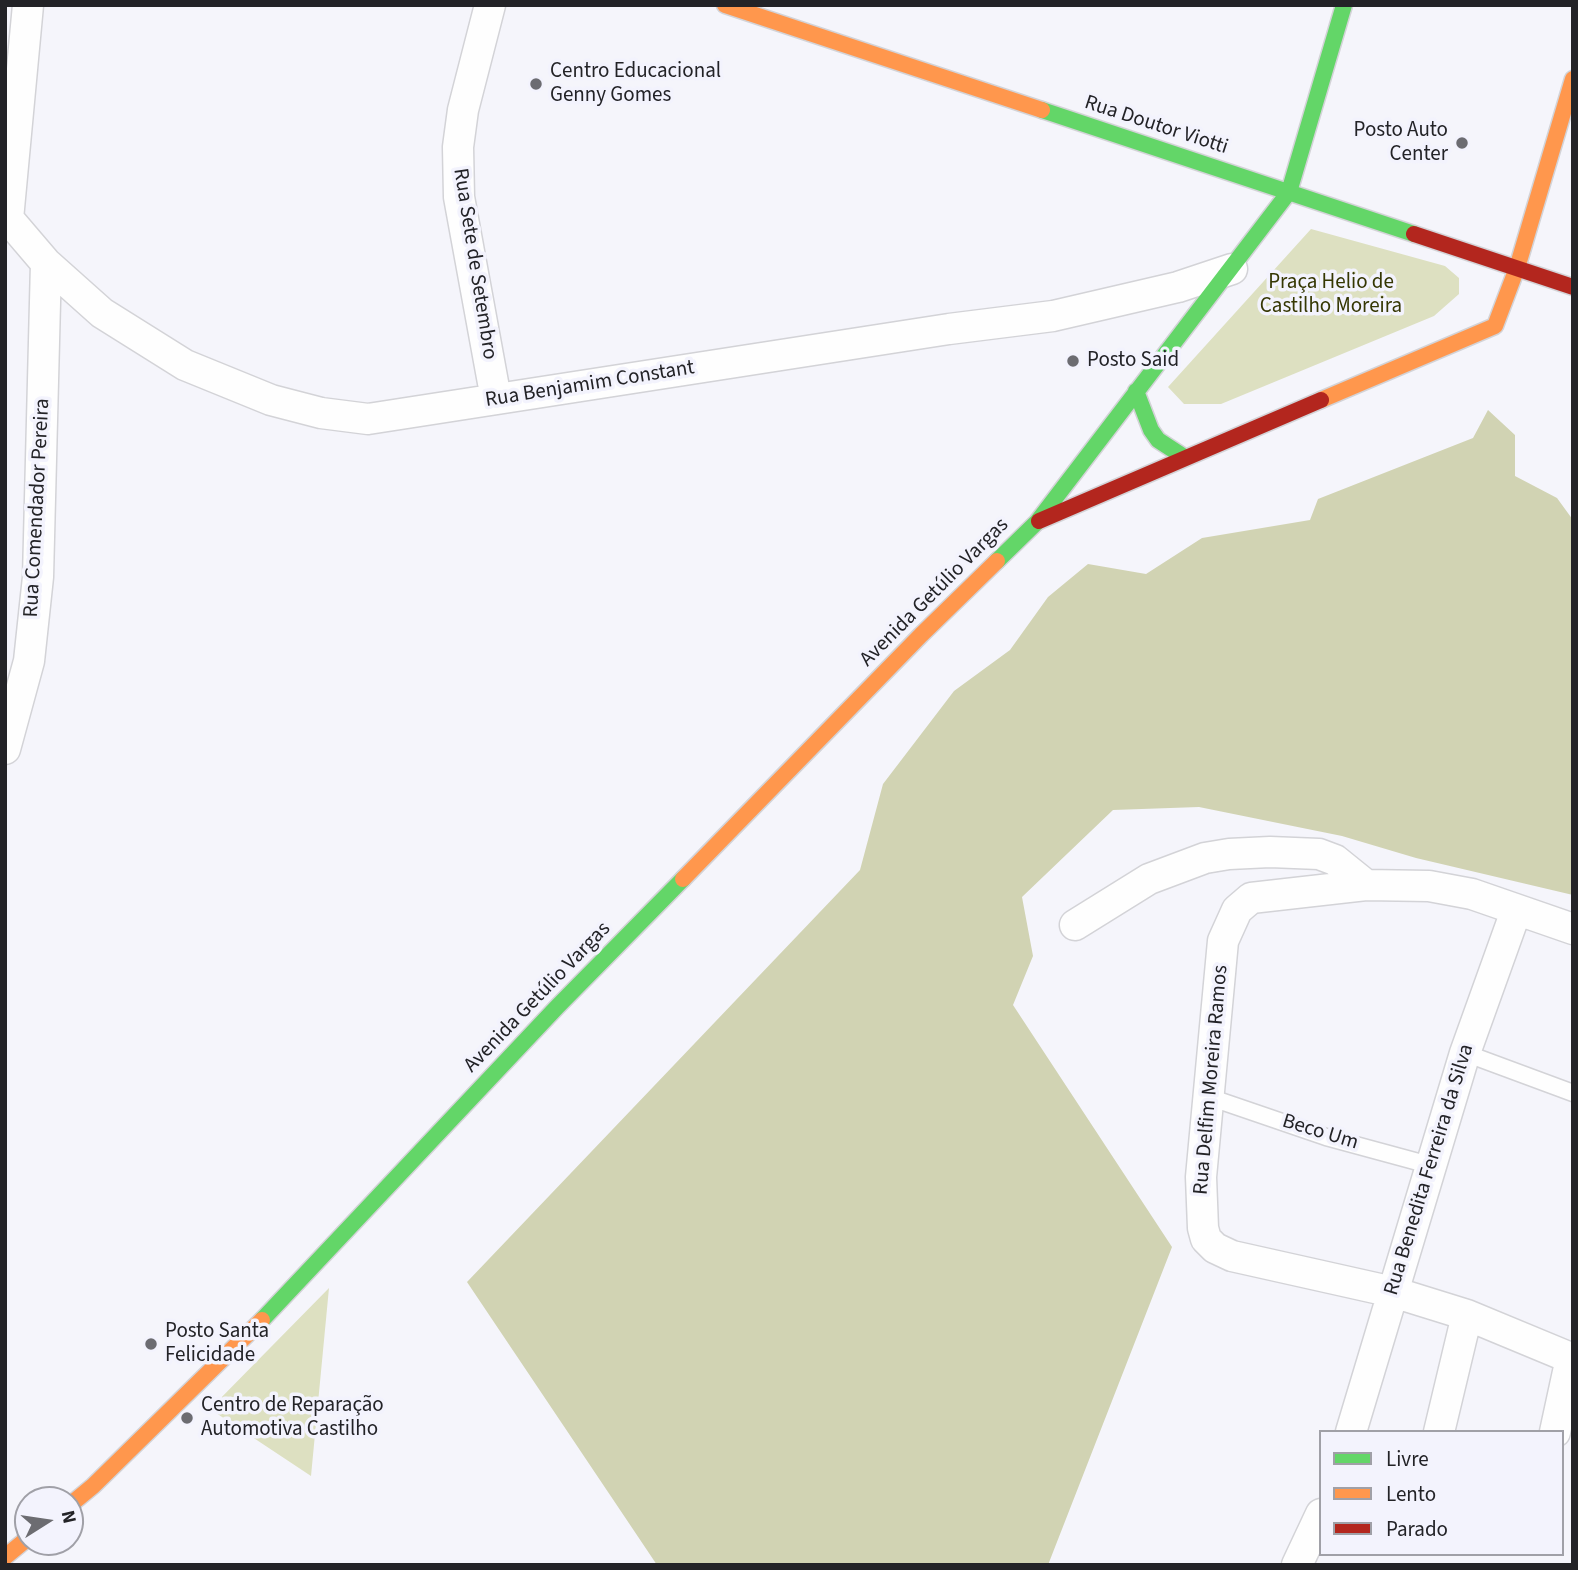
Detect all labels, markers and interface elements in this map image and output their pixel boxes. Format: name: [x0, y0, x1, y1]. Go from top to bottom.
place label: Centro Educacional Genny Gomes: [550, 59, 721, 109]
marker: Centro Educacional Genny Gomes: [528, 76, 544, 92]
street label: Rua Doutor Viotti: [1081, 91, 1231, 161]
place label: Posto Auto Center: [1354, 118, 1448, 168]
marker: Posto Auto Center: [1454, 135, 1470, 151]
street label: Rua Sete de Setembro: [446, 167, 502, 361]
park label: Praça Helio de Castilho Moreira: [1260, 270, 1402, 320]
place label: Posto Said: [1087, 348, 1179, 374]
marker: Posto Said: [1065, 353, 1081, 369]
street label: Rua Benjamim Constant: [484, 356, 696, 414]
street label: Rua Comendador Pereira: [20, 398, 56, 618]
street label: Avenida Getúlio Vargas: [855, 513, 1015, 673]
street label: Avenida Getúlio Vargas: [460, 917, 616, 1079]
street label: Rua Delfim Moreira Ramos: [1189, 964, 1235, 1196]
street label: Rua Benedita Ferreira da Silva: [1380, 1041, 1480, 1299]
street label: Beco Um: [1279, 1109, 1361, 1157]
place label: Posto Santa Felicidade: [165, 1319, 269, 1369]
marker: Posto Santa Felicidade: [143, 1336, 159, 1352]
place label: Centro de Reparação Automotiva Castilho: [201, 1393, 384, 1443]
marker: Centro de Reparação Automotiva Castilho: [179, 1410, 195, 1426]
legend: [1319, 1430, 1564, 1556]
text: Livre: [1386, 1444, 1429, 1474]
text: Lento: [1386, 1479, 1436, 1509]
north arrow: [14, 1486, 84, 1556]
text: N: [54, 1508, 83, 1526]
text: Parado: [1386, 1514, 1448, 1544]

